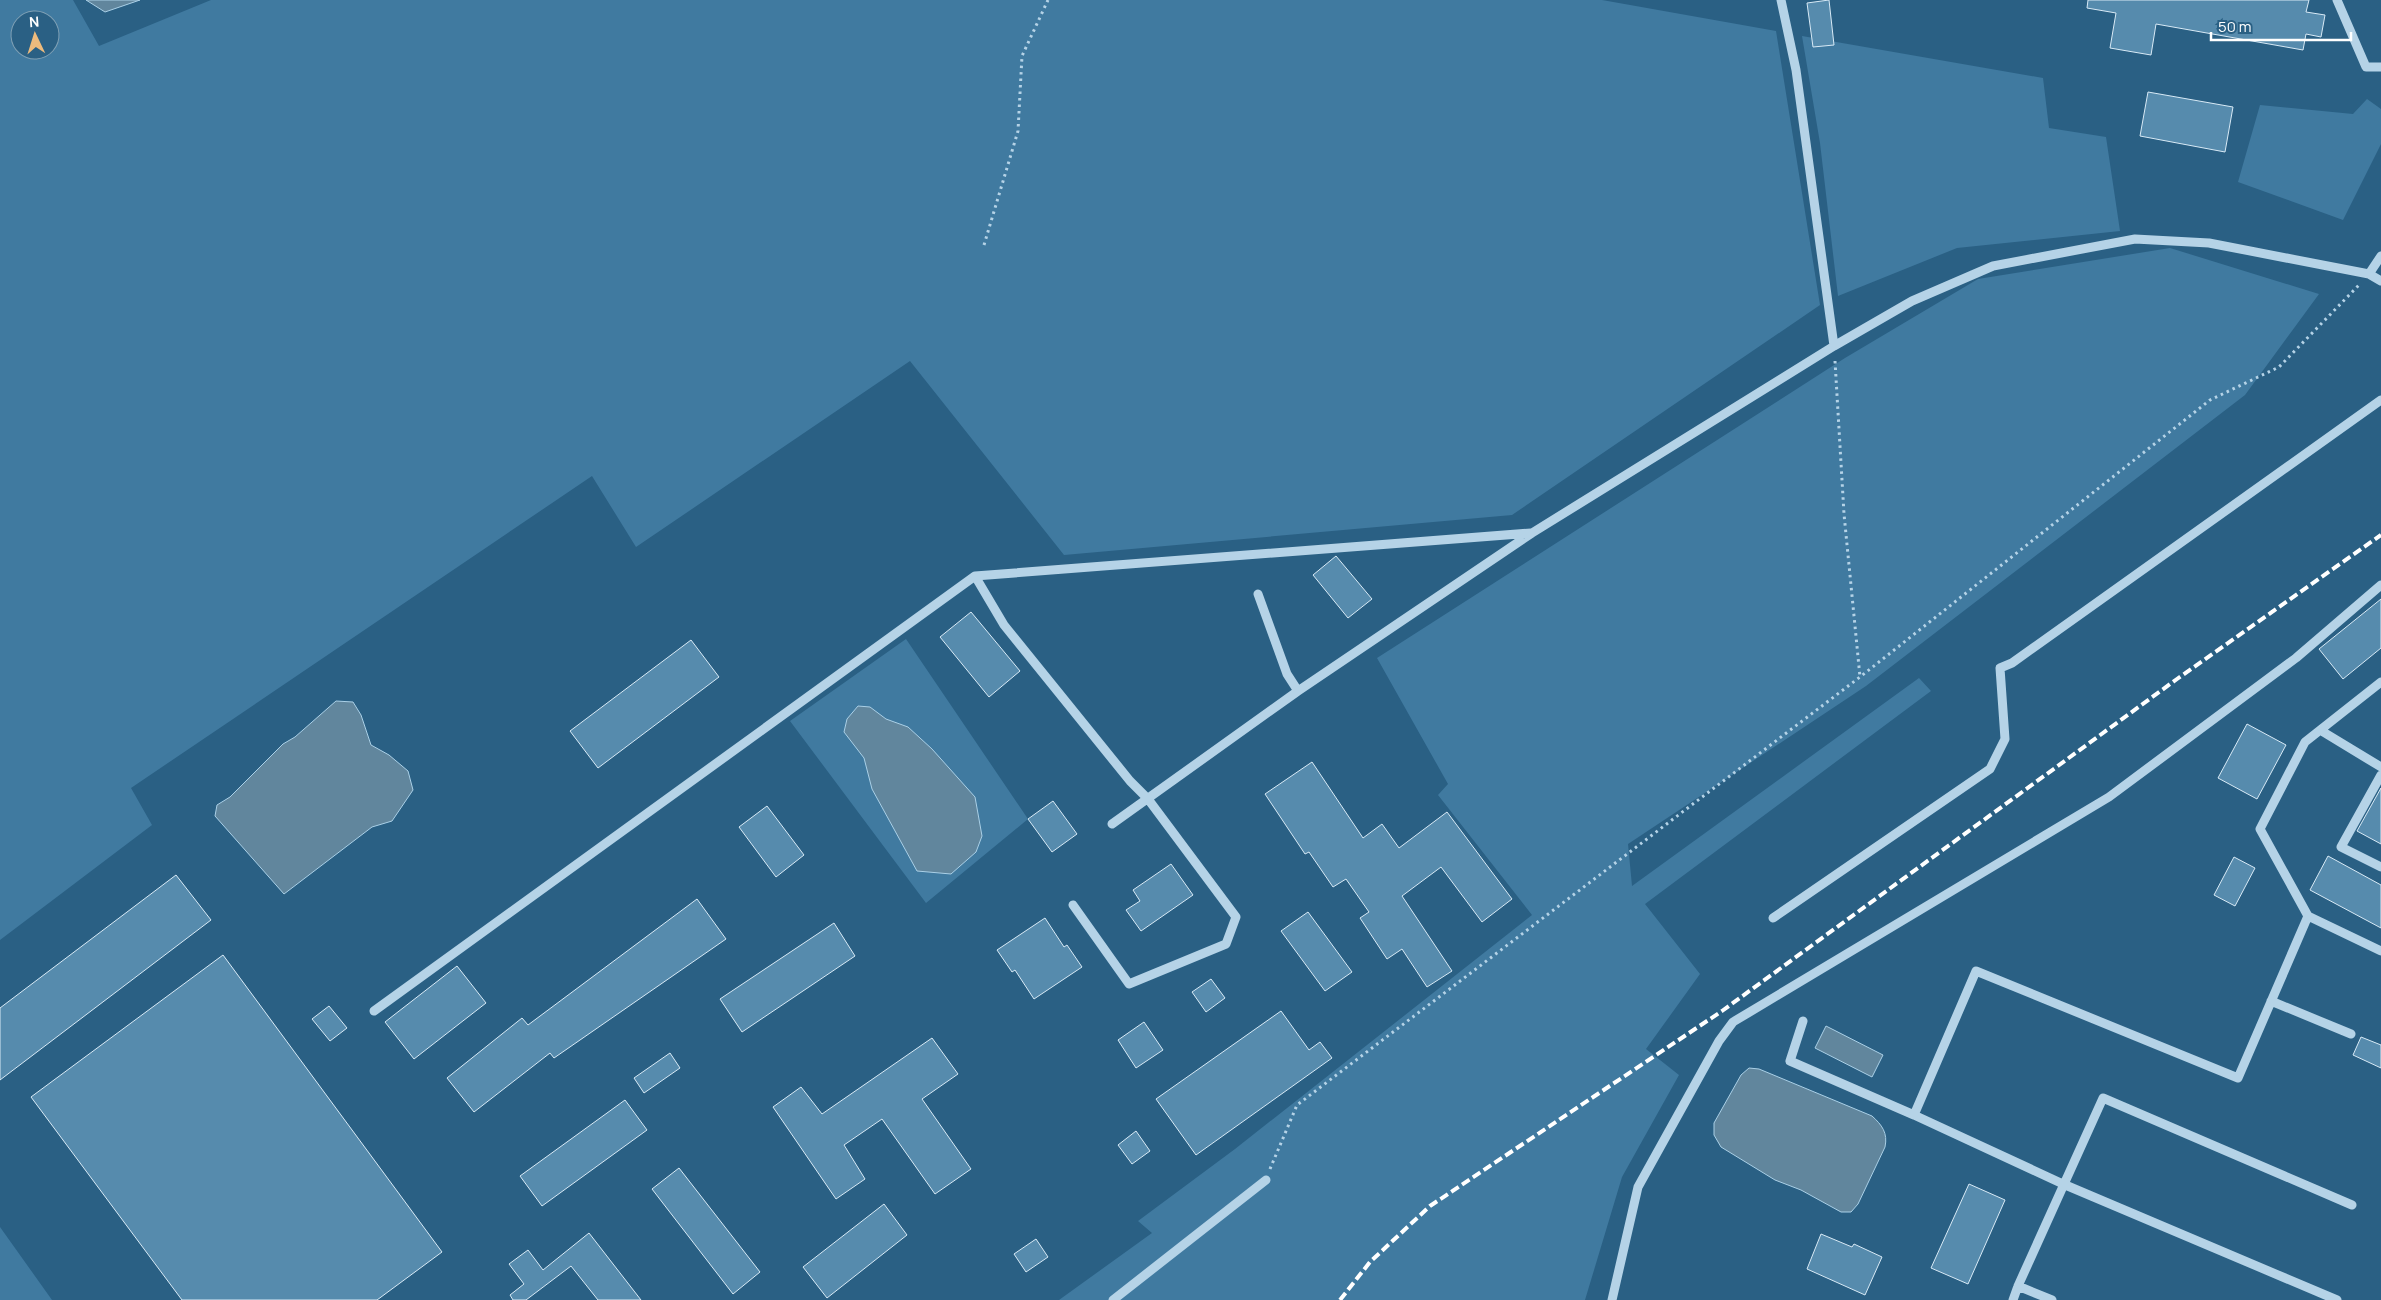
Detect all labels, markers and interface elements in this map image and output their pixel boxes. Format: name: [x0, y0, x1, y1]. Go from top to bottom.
north arrow: [10, 10, 60, 60]
scale bar: [2211, 10, 2351, 42]
text: N: [28, 12, 40, 31]
text: 50 m: [2218, 16, 2252, 37]

